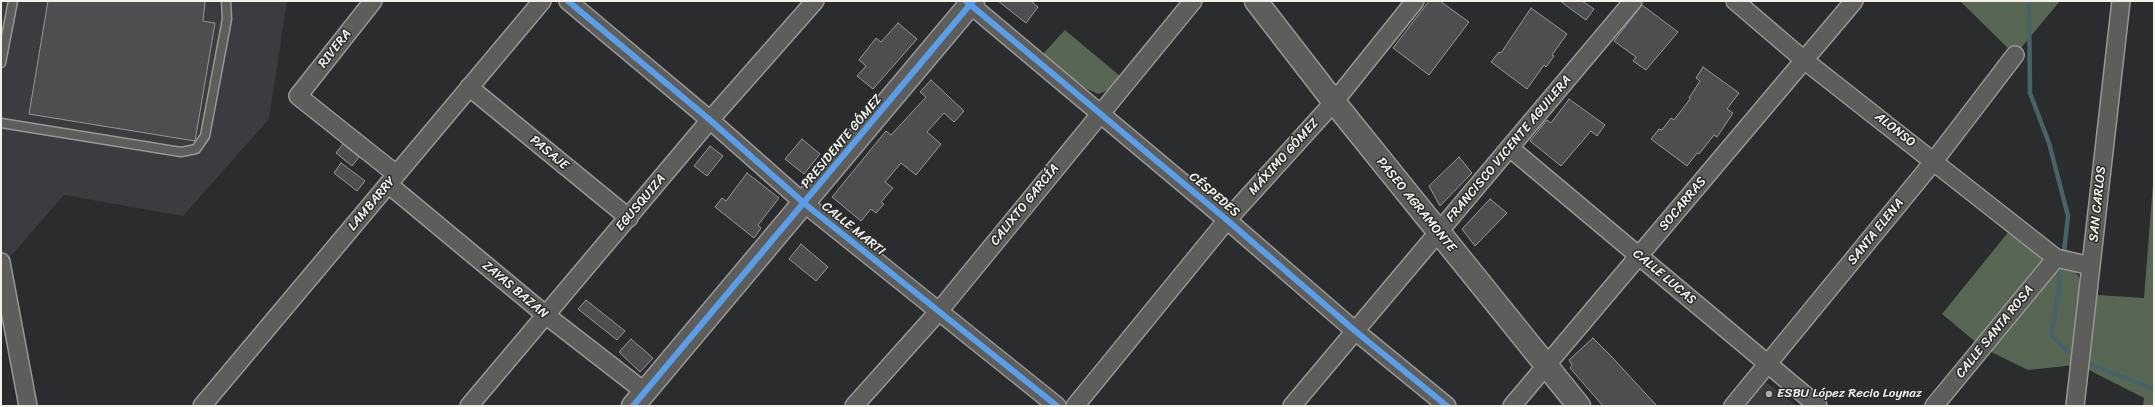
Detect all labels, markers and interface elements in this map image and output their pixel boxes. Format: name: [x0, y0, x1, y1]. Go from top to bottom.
street label: RIVERA: [315, 27, 355, 71]
street label: FRANCISCO VICENTE AGUILERA: [1443, 73, 1575, 225]
street label: PRESIDENTE GÓMEZ: [798, 92, 886, 192]
street label: ALONSO: [1871, 109, 1919, 151]
street label: MÁXIMO GÓMEZ: [1246, 116, 1322, 198]
street label: PASAJE: [527, 133, 571, 173]
street label: PASEO AGRAMONTE: [1373, 154, 1459, 256]
street label: CALIXTO GARCÍA: [987, 161, 1063, 249]
street label: SAN CARLOS: [2086, 165, 2110, 243]
street label: CÉSPEDES: [1186, 169, 1242, 221]
street label: EGUSQUIZA: [613, 171, 669, 235]
street label: LAMBARRY: [345, 174, 399, 234]
street label: SOCARRAS: [1656, 174, 1710, 234]
street label: SANTA ELENA: [1845, 196, 1907, 268]
street label: CALLE MARTI: [818, 199, 888, 259]
street label: CALLE LUCAS: [1629, 246, 1699, 308]
street label: ZAYAS BAZAN: [479, 258, 551, 322]
street label: CALLE SANTA ROSA: [1953, 283, 2037, 381]
place label: ESBU López Recio Loynaz: [1777, 386, 1922, 402]
marker: ESBU López Recio Loynaz: [1764, 389, 1774, 399]

